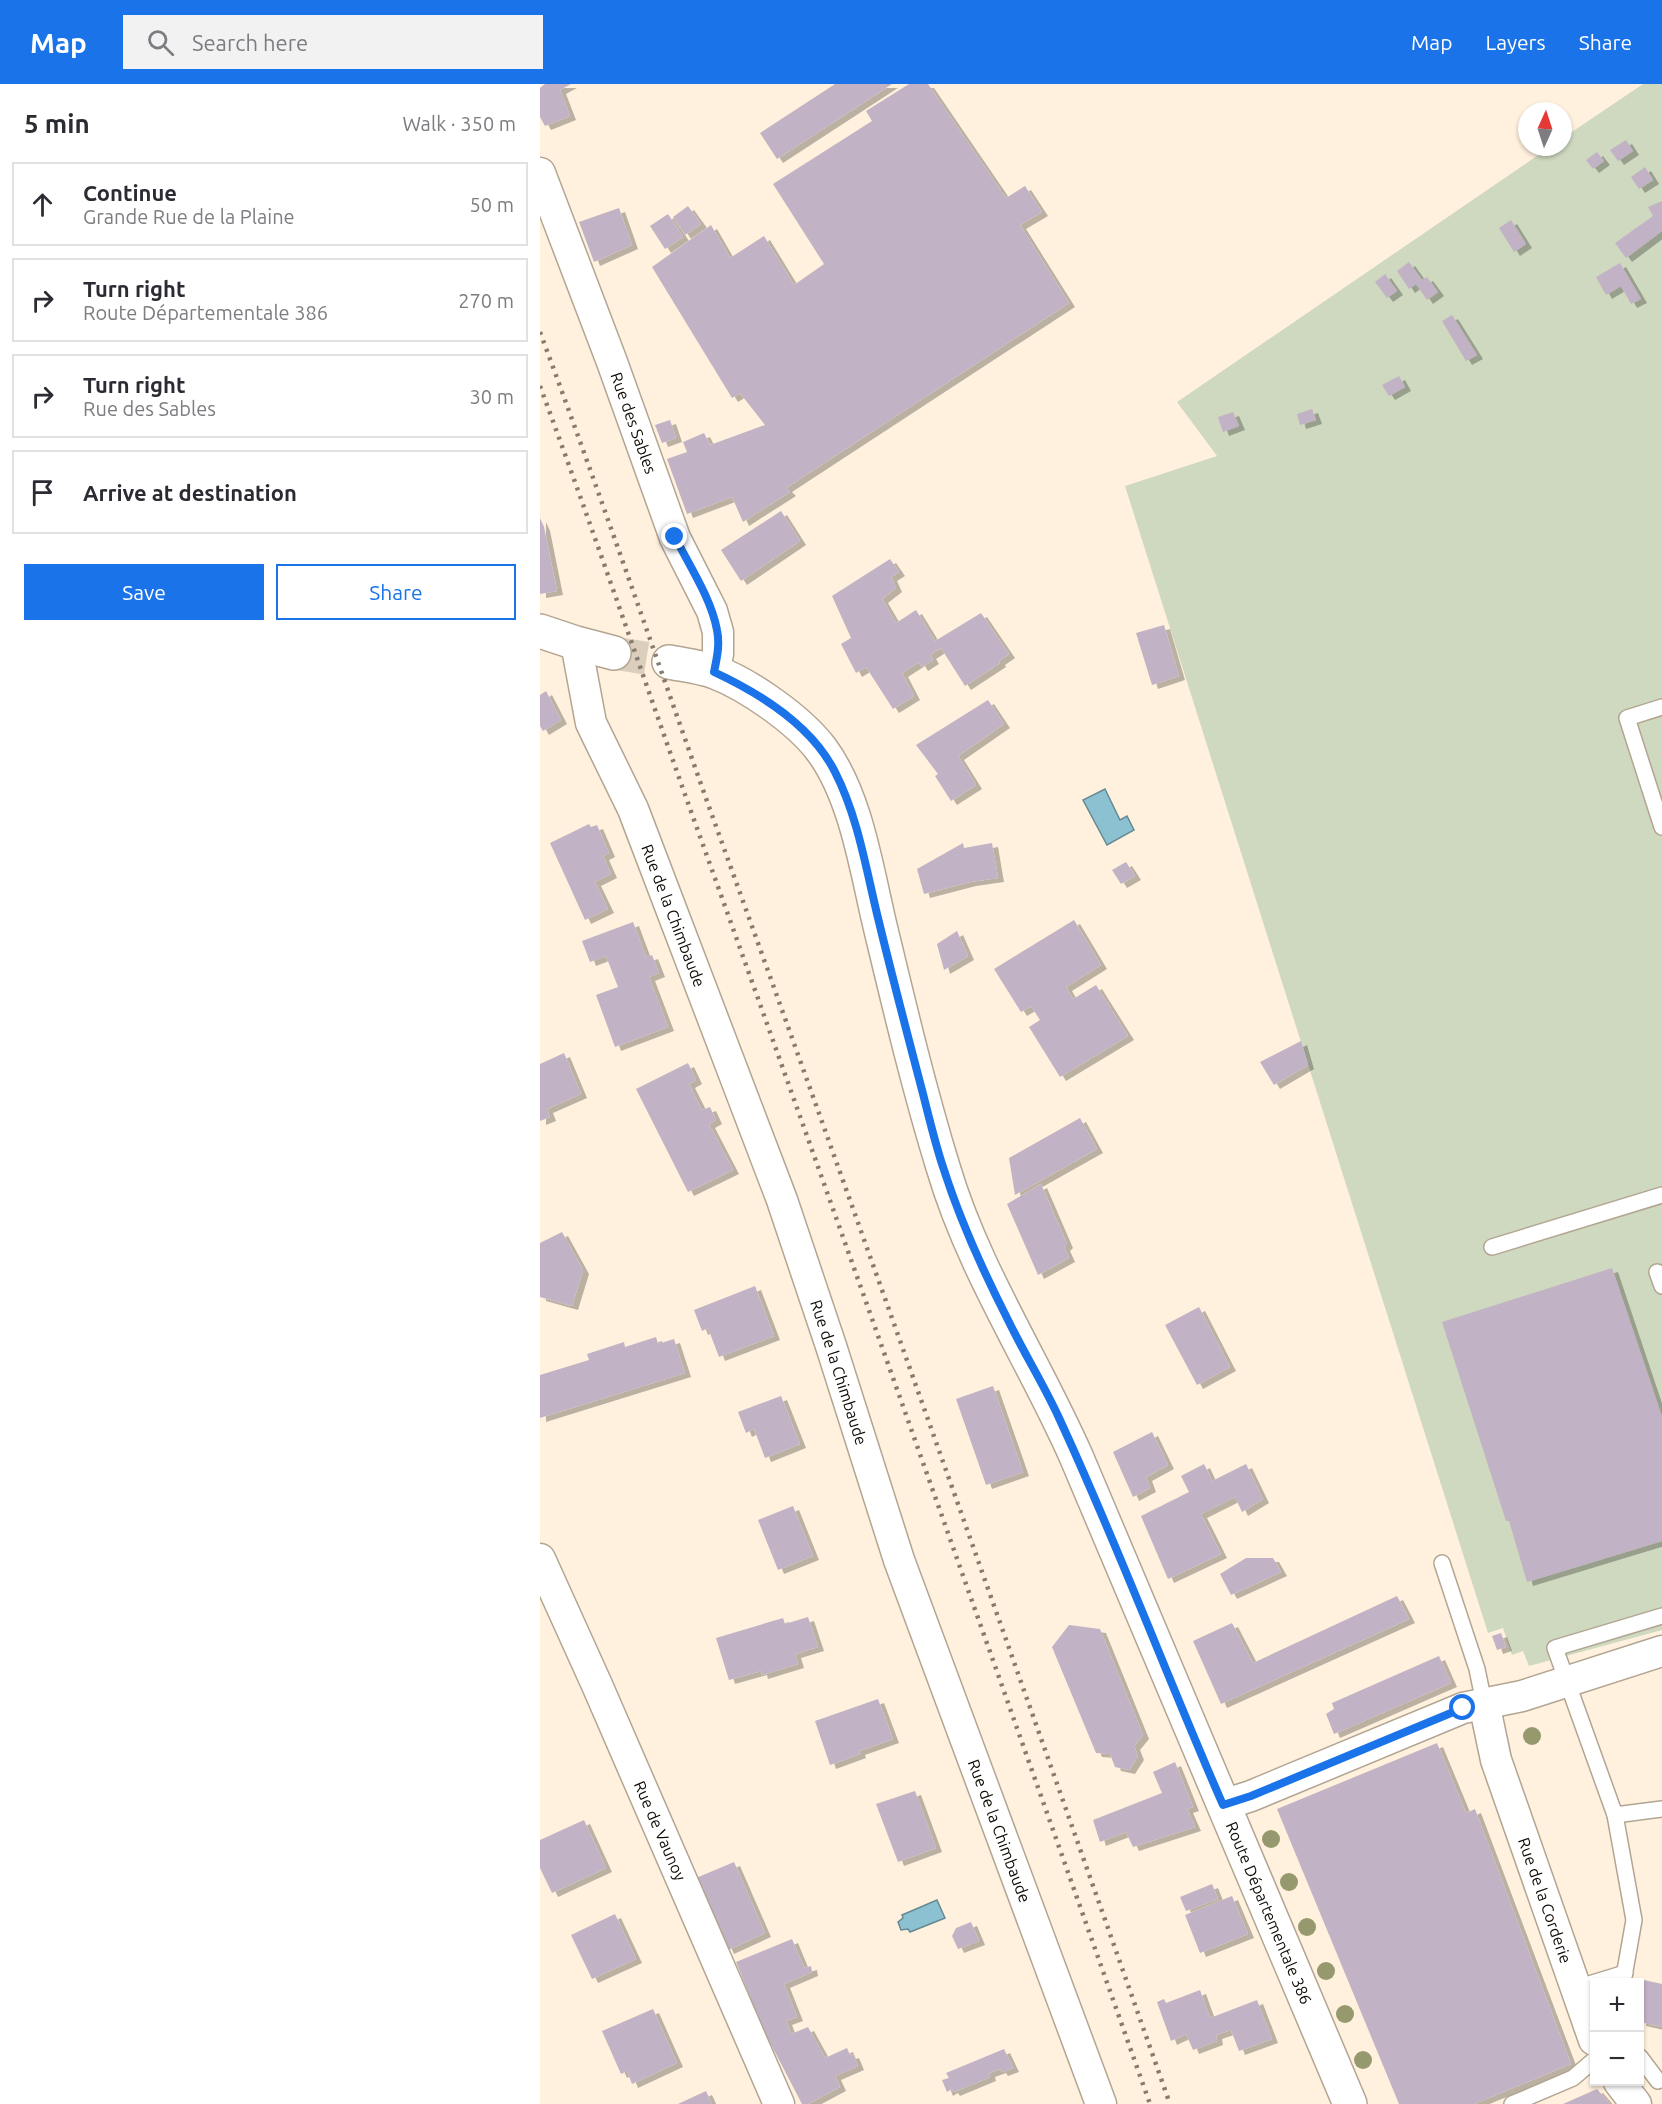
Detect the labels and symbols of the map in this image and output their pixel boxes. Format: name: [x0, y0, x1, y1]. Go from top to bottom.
north arrow: [1518, 102, 1572, 156]
street label: Rue des Sables: [607, 370, 660, 476]
route end: [661, 523, 687, 549]
street label: Rue de la Chimbaude: [638, 842, 709, 989]
street label: Rue de la Chimbaude: [807, 1297, 871, 1447]
route start: [1449, 1694, 1475, 1720]
street label: Rue de la Chimbaude: [965, 1757, 1034, 1905]
street label: Rue de Vaunoy: [631, 1778, 690, 1883]
street label: Route Départementale 386: [1223, 1819, 1316, 2007]
street label: Rue de la Corderie: [1515, 1835, 1575, 1966]

